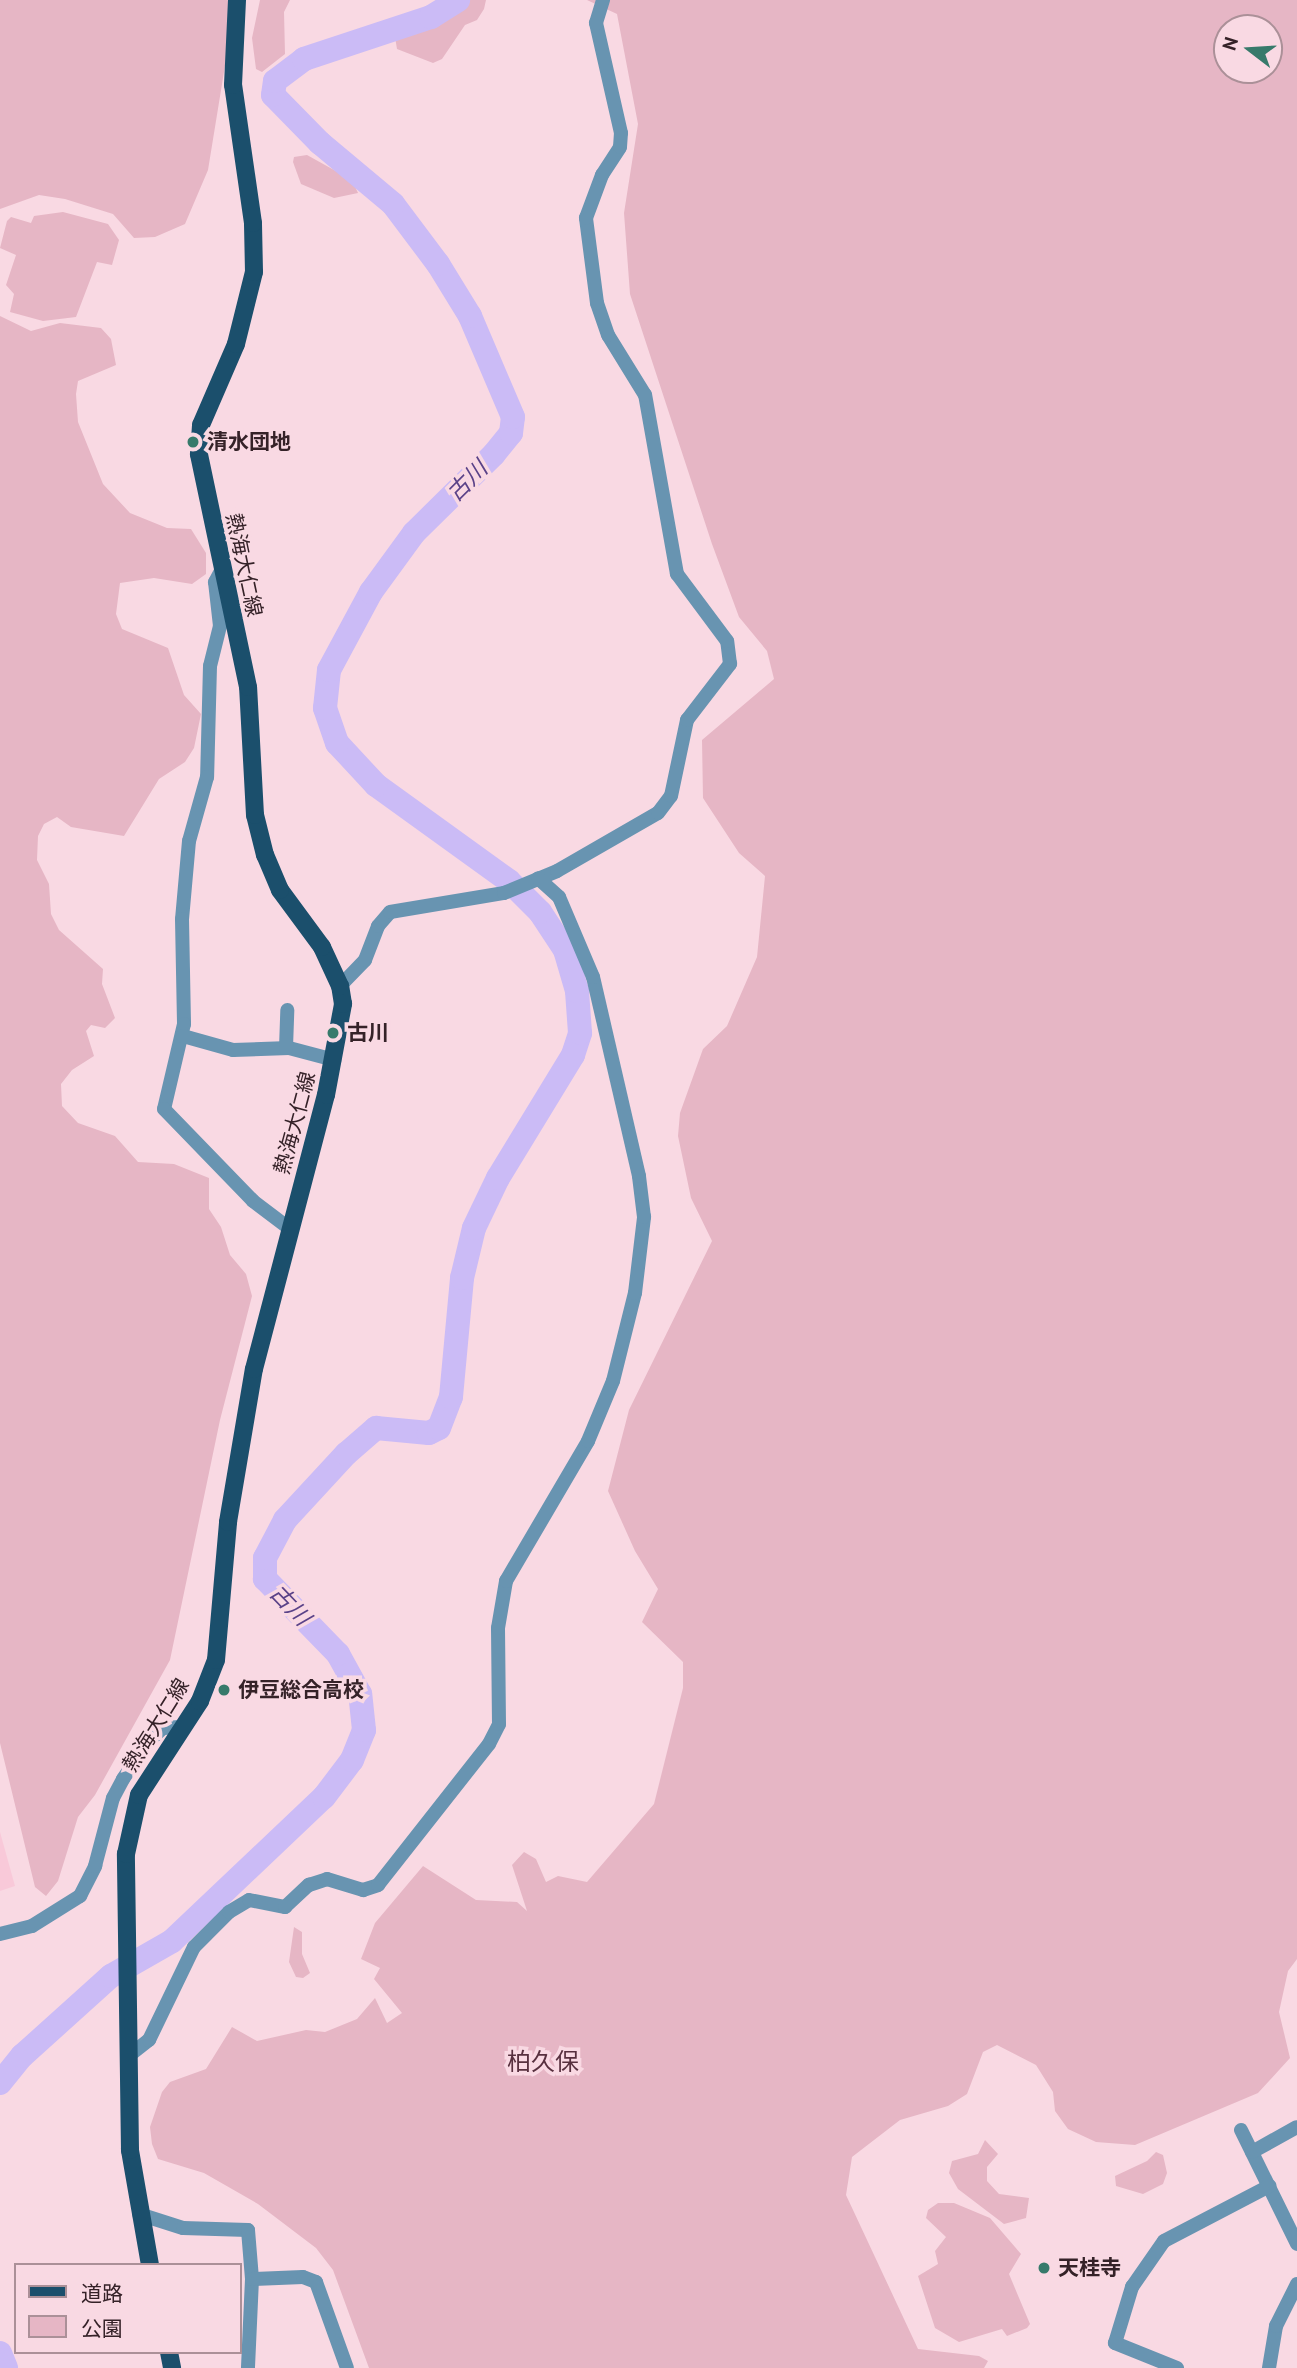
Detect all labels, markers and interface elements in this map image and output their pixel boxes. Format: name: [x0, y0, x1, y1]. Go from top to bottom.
north arrow: [1213, 14, 1283, 84]
text: N: [1217, 34, 1243, 53]
place label: 清水団地: [207, 429, 291, 455]
marker: 清水団地: [185, 434, 201, 450]
water label: 古川: [441, 455, 493, 507]
street label: 熱海大仁線: [221, 511, 267, 619]
place label: 古川: [347, 1020, 389, 1046]
marker: 古川: [325, 1025, 341, 1041]
street label: 熱海大仁線: [269, 1069, 321, 1177]
water label: 古川: [264, 1579, 316, 1631]
street label: 熱海大仁線: [117, 1674, 195, 1776]
place label: 伊豆総合高校: [238, 1677, 364, 1703]
marker: 伊豆総合高校: [216, 1682, 232, 1698]
district label: 柏久保: [507, 2048, 579, 2076]
place label: 天桂寺: [1058, 2255, 1121, 2281]
marker: 天桂寺: [1036, 2260, 1052, 2276]
legend: [14, 2263, 242, 2354]
text: 道路: [81, 2280, 123, 2307]
text: 公園: [81, 2315, 123, 2342]

